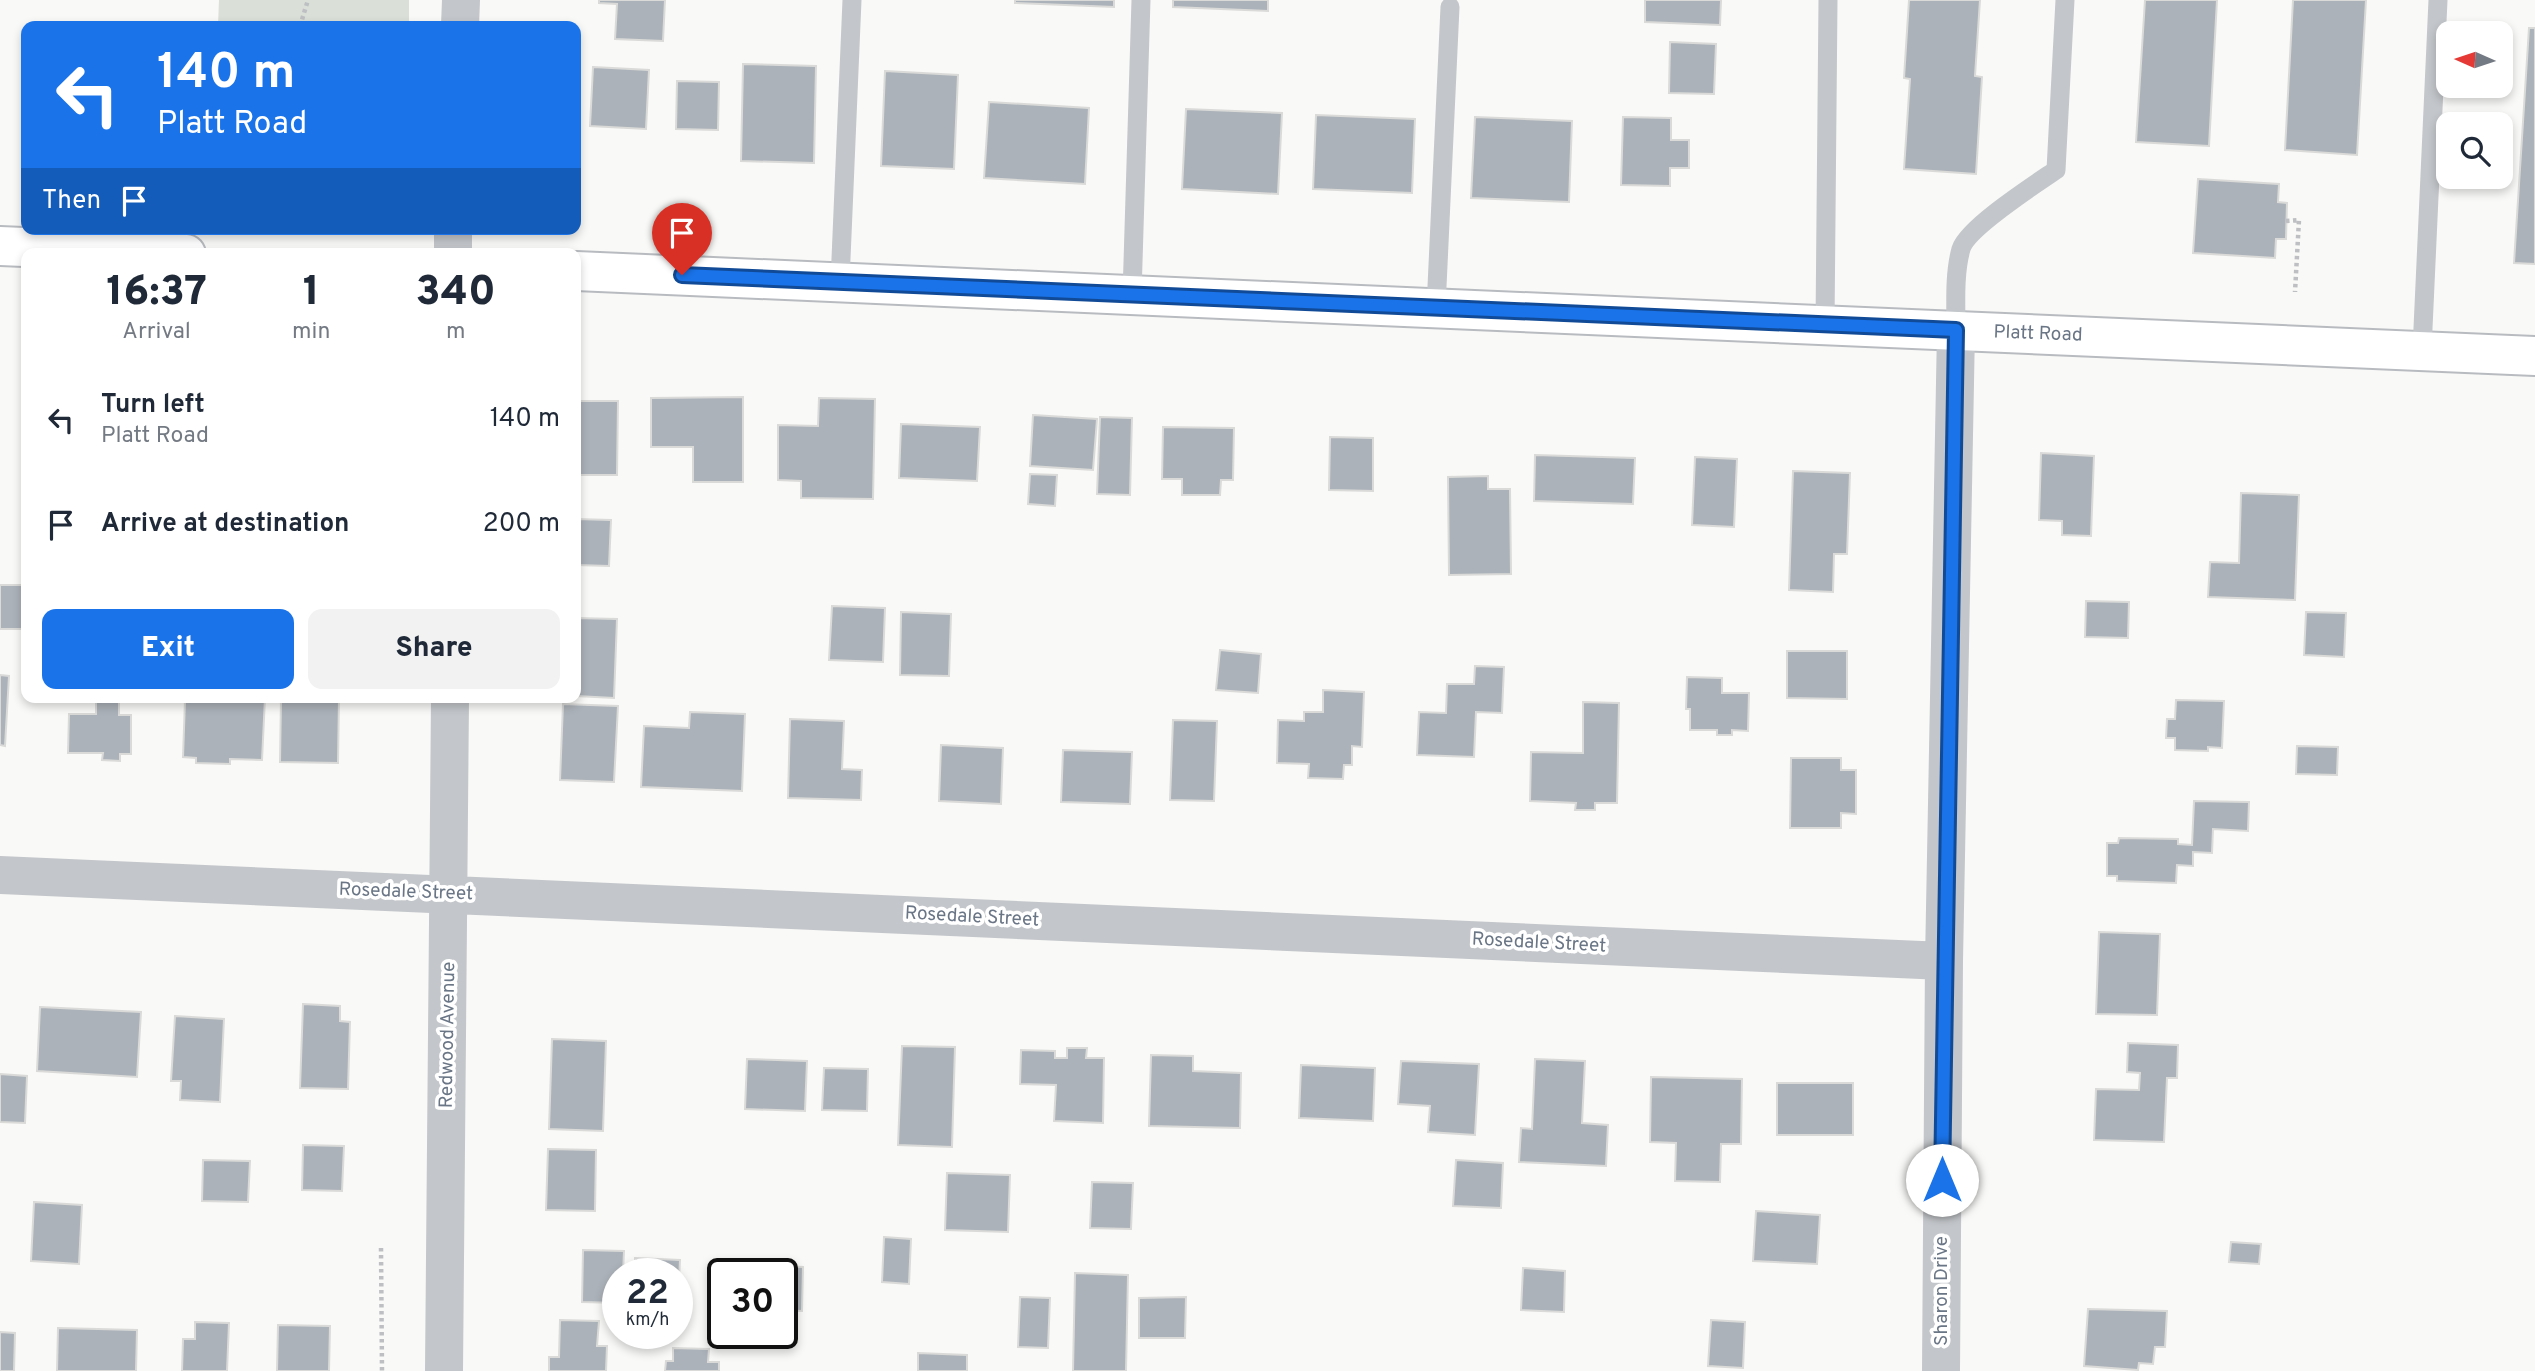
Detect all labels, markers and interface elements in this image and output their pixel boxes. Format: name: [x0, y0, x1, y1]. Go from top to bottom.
north arrow: [2436, 21, 2513, 98]
map controls: [2436, 21, 2513, 189]
text: 140 m: [157, 44, 296, 106]
icon: left: [42, 49, 133, 140]
text: Platt Road: [157, 105, 307, 145]
button: search: [2436, 112, 2513, 189]
icon: arrive: [115, 182, 153, 220]
text: Then: [42, 185, 101, 218]
pin: [652, 203, 712, 275]
icon: arrive: [663, 214, 701, 252]
text: 16:37: [106, 267, 207, 320]
text: 1: [303, 267, 320, 320]
text: 340: [416, 267, 496, 320]
text: Arrival: [122, 318, 191, 347]
text: min: [292, 318, 330, 347]
text: m: [446, 318, 465, 347]
street label: Platt Road: [1993, 320, 2083, 348]
text: Turn left: [101, 389, 205, 422]
icon: left: [42, 401, 80, 439]
text: 140 m: [490, 403, 560, 436]
text: Platt Road: [101, 422, 209, 451]
icon: arrive: [42, 506, 80, 544]
text: Arrive at destination: [101, 508, 349, 541]
text: 200 m: [483, 508, 560, 541]
button: Exit: [42, 609, 294, 689]
button: Share: [308, 609, 560, 689]
street label: Rosedale Street: [338, 878, 474, 906]
street label: Rosedale Street: [904, 901, 1040, 933]
street label: Rosedale Street: [1471, 927, 1607, 959]
street label: Redwood Avenue: [435, 962, 461, 1108]
position arrow: [1905, 1143, 1979, 1217]
street label: Sharon Drive: [1930, 1236, 1954, 1346]
speed limit sign: 30: [707, 1258, 798, 1349]
text: 22: [626, 1272, 669, 1316]
text: km/h: [626, 1309, 669, 1332]

